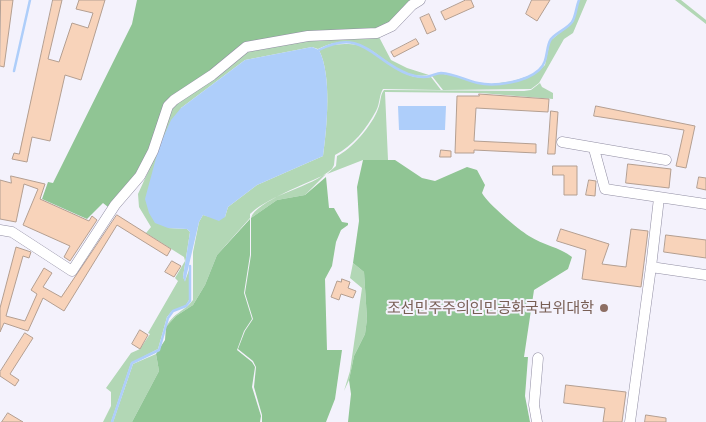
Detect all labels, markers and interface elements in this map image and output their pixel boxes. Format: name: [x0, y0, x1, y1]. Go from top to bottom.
place label: 조선민주주의인민공화국보위대학: [387, 299, 594, 317]
marker: 조선민주주의인민공화국보위대학: [598, 302, 610, 314]

